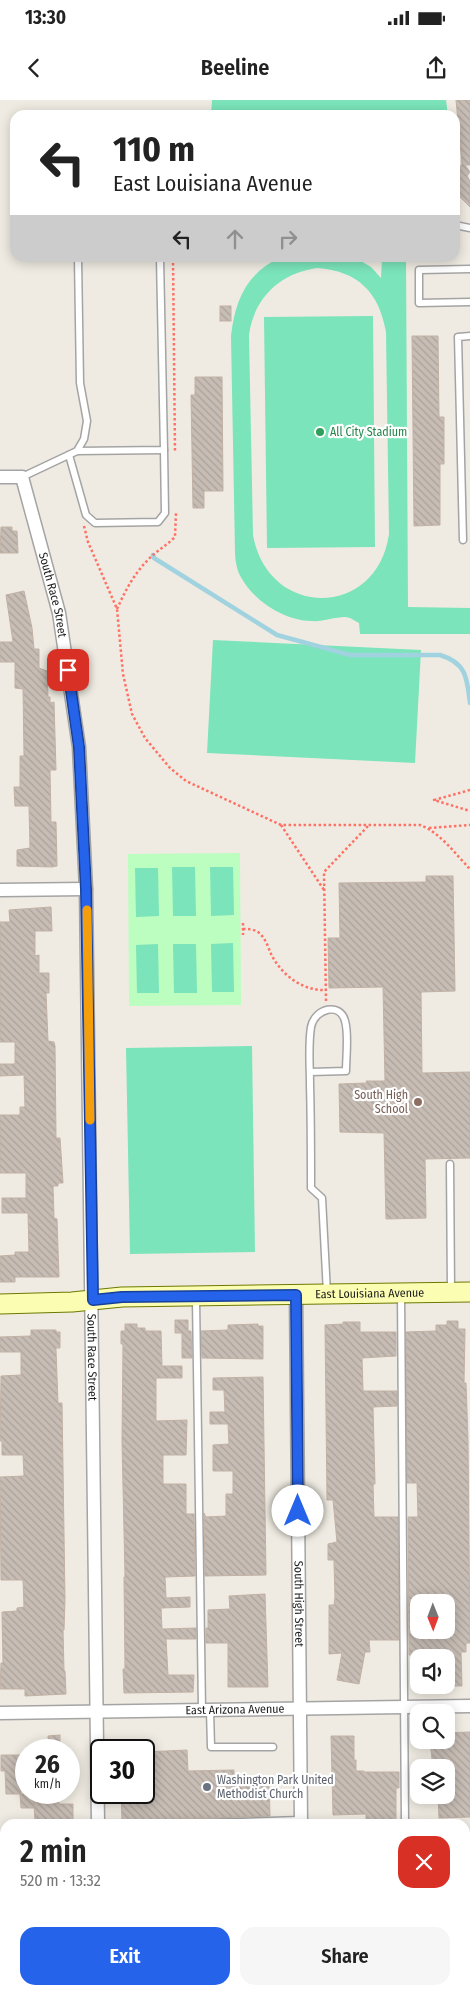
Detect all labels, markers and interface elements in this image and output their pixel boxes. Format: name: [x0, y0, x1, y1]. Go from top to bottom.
text: 13:30: [25, 6, 66, 29]
icon: back: [20, 54, 48, 82]
text: Beeline: [201, 54, 269, 81]
icon: share: [422, 54, 450, 82]
text: 110 m: [113, 128, 195, 170]
icon: left: [30, 130, 95, 195]
text: East Louisiana Avenue: [113, 170, 313, 197]
icon: left: [168, 225, 196, 253]
icon: ahead: [221, 225, 249, 253]
icon: right: [274, 225, 302, 253]
place label: All City Stadium: [330, 425, 407, 439]
marker: All City Stadium: [314, 426, 326, 438]
street label: South Race Street: [36, 551, 70, 638]
pin: [47, 649, 89, 691]
icon: arrive: [54, 656, 82, 684]
place label: South High School: [354, 1088, 408, 1116]
marker: South High School: [412, 1096, 424, 1108]
street label: East Louisiana Avenue: [315, 1286, 424, 1301]
street label: South Race Street: [84, 1314, 100, 1401]
position arrow: [271, 1484, 323, 1536]
street label: South High Street: [292, 1561, 306, 1647]
north arrow: [410, 1594, 455, 1639]
map controls: [410, 1594, 455, 1804]
button: sound: [410, 1649, 455, 1694]
street label: East Arizona Avenue: [185, 1702, 285, 1717]
button: search: [410, 1704, 455, 1749]
speed limit sign: 30: [90, 1739, 155, 1804]
text: 26: [35, 1750, 60, 1780]
button: layers: [410, 1759, 455, 1804]
place label: Washington Park United Methodist Church: [217, 1773, 334, 1801]
text: km/h: [34, 1777, 61, 1791]
marker: Washington Park United Methodist Church: [201, 1781, 213, 1793]
text: 2 min: [20, 1834, 87, 1870]
button: close: [398, 1836, 450, 1888]
text: 520 m · 13:32: [20, 1871, 101, 1890]
button: Exit: [20, 1927, 230, 1985]
button: Share: [240, 1927, 450, 1985]

